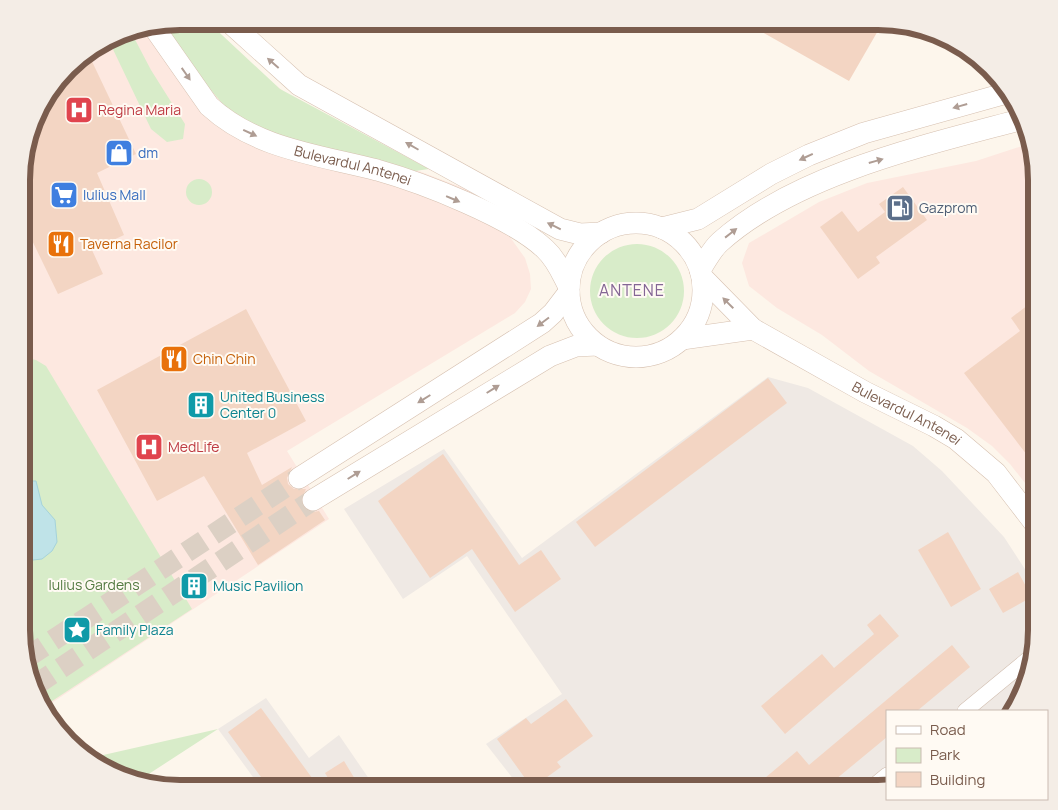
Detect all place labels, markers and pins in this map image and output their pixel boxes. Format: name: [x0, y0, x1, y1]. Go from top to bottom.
hospital icon: Regina Maria: [64, 95, 94, 125]
place label: Regina Maria: [98, 100, 181, 119]
shop icon: dm: [104, 138, 134, 168]
place label: dm: [138, 143, 158, 162]
supermarket icon: Iulius Mall: [49, 180, 79, 210]
place label: Iulius Mall: [83, 185, 146, 204]
fuel station icon: Gazprom: [885, 193, 915, 223]
place label: Gazprom: [919, 198, 978, 217]
restaurant icon: Taverna Racilor: [46, 229, 76, 259]
place label: Taverna Racilor: [80, 234, 178, 253]
restaurant icon: Chin Chin: [159, 344, 189, 374]
place label: Chin Chin: [193, 349, 256, 368]
place label: United Business Center 0: [220, 387, 325, 422]
building icon: United Business Center 0: [186, 390, 216, 420]
hospital icon: MedLife: [134, 432, 164, 462]
place label: MedLife: [168, 437, 220, 456]
building icon: Music Pavilion: [179, 571, 209, 601]
place label: Music Pavilion: [213, 576, 303, 595]
place icon: Family Plaza: [62, 615, 92, 645]
place label: Family Plaza: [96, 620, 173, 639]

